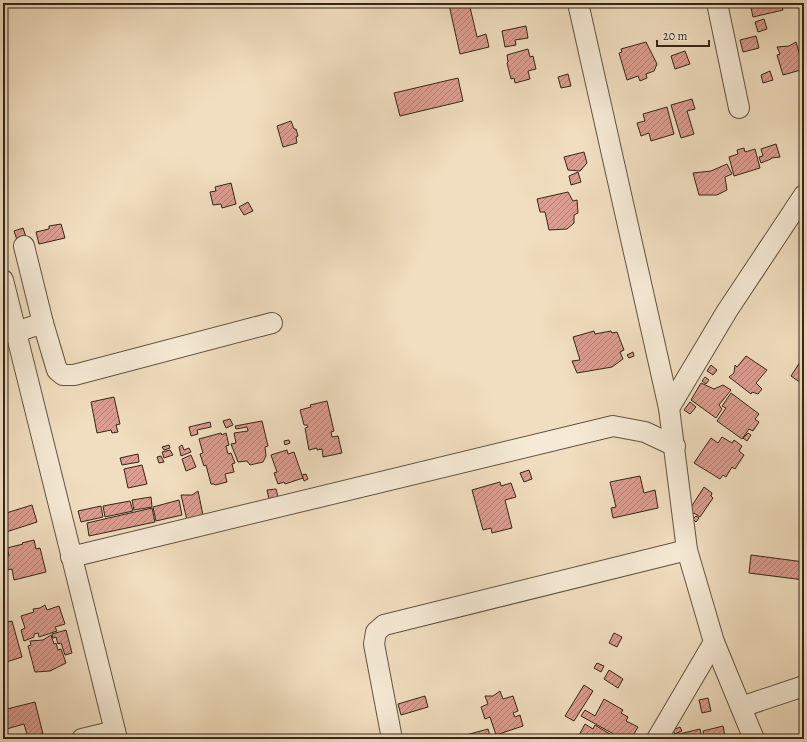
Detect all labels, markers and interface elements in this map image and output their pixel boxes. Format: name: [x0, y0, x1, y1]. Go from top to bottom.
scale bar: [657, 22, 709, 48]
text: 20 m: [663, 28, 687, 44]

